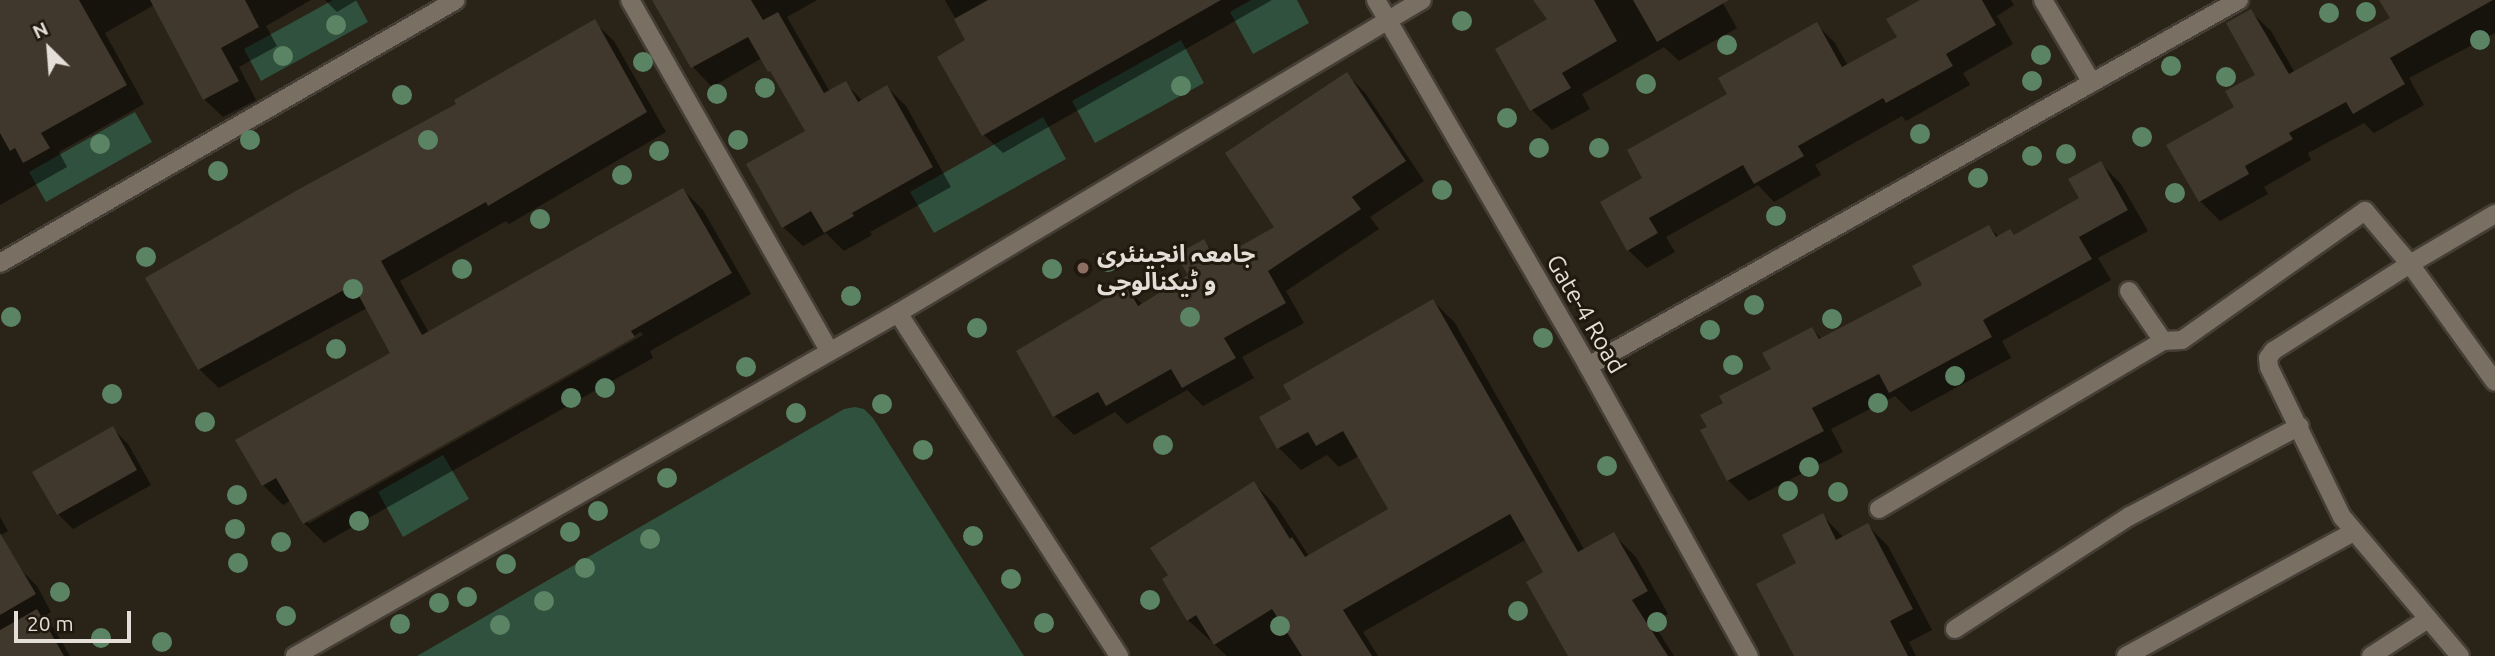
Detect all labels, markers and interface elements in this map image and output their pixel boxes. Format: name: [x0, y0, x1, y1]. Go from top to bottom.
north arrow: [14, 14, 84, 84]
text: N: [29, 17, 51, 43]
place label: جامعہ انجینئری و ٹیکنالوجی: [1097, 240, 1255, 296]
street label: Gate-4 Road: [1540, 250, 1632, 378]
marker: جامعہ انجینئری و ٹیکنالوجی: [1075, 260, 1091, 276]
scale bar: [18, 596, 135, 640]
text: 20 m: [27, 611, 74, 635]

